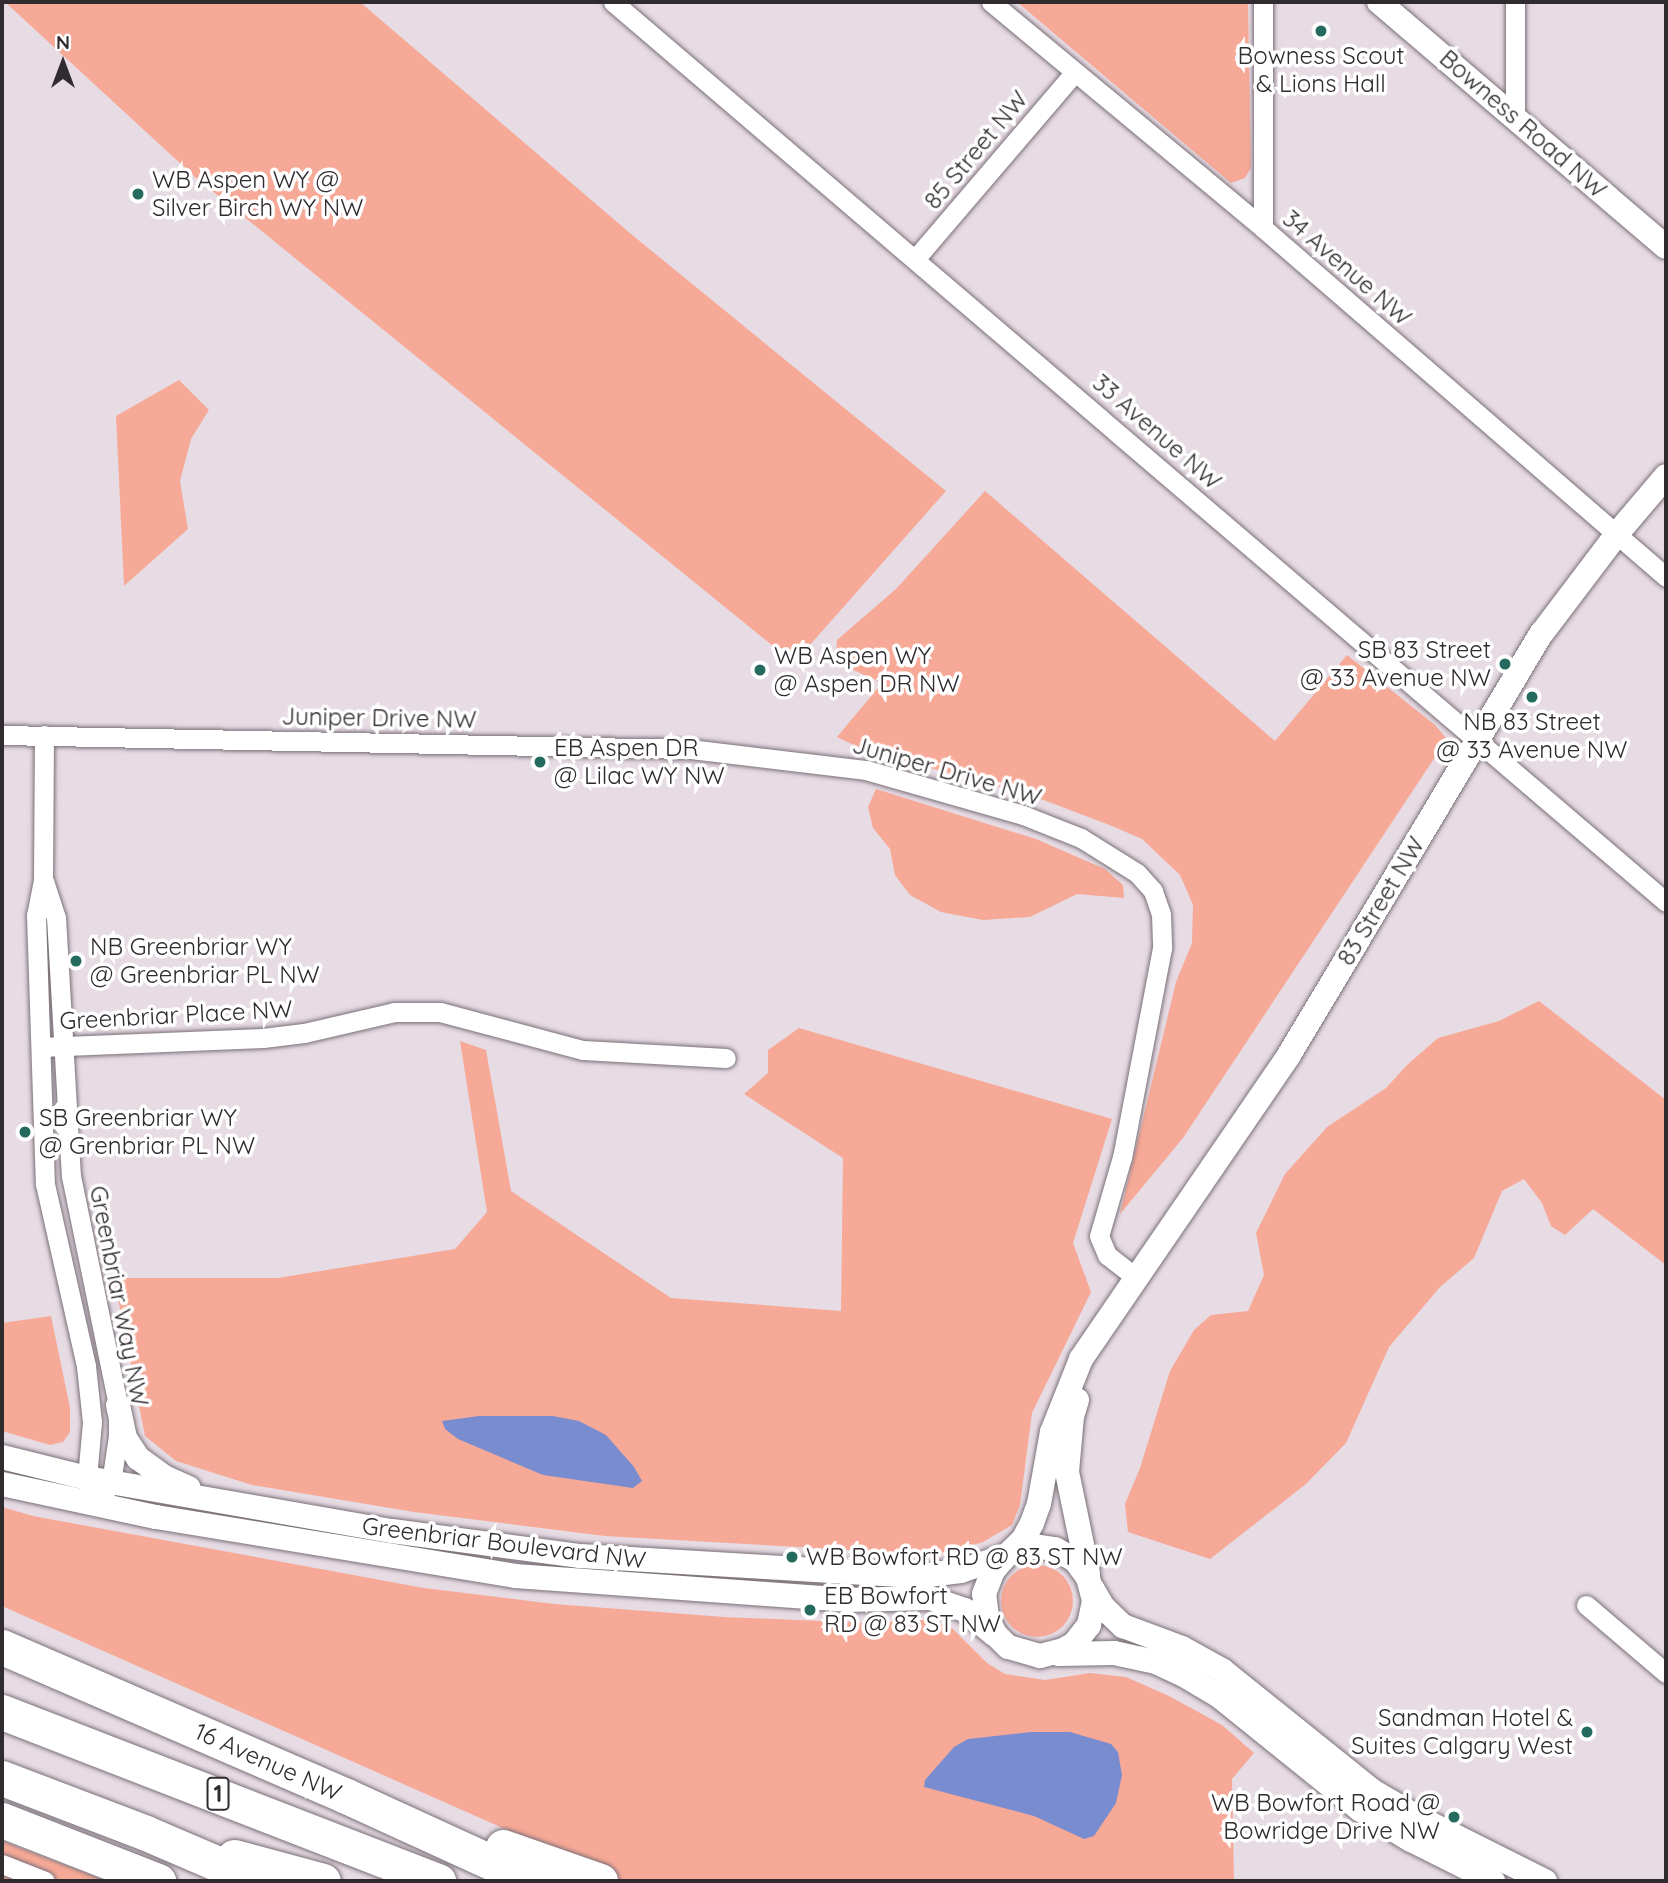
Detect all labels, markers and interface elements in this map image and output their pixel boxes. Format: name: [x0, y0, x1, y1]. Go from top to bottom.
marker: Bowness Scout & Lions Hall: [1313, 23, 1329, 39]
north arrow: [28, 28, 98, 98]
text: N: [56, 30, 70, 54]
place label: Bowness Scout & Lions Hall: [1238, 42, 1404, 98]
street label: Bowness Road NW: [1434, 44, 1612, 204]
street label: 85 Street NW: [918, 85, 1034, 215]
place label: WB Aspen WY @ Silver Birch WY NW: [152, 166, 363, 222]
marker: WB Aspen WY @ Silver Birch WY NW: [130, 186, 146, 202]
street label: 34 Avenue NW: [1277, 204, 1417, 332]
street label: 33 Avenue NW: [1087, 368, 1227, 496]
place label: SB 83 Street @ 33 Avenue NW: [1300, 636, 1491, 692]
place label: WB Aspen WY @ Aspen DR NW: [774, 642, 960, 698]
marker: SB 83 Street @ 33 Avenue NW: [1497, 656, 1513, 672]
marker: WB Aspen WY @ Aspen DR NW: [752, 662, 768, 678]
marker: NB 83 Street @ 33 Avenue NW: [1524, 689, 1540, 705]
street label: Juniper Drive NW: [281, 702, 477, 734]
place label: NB 83 Street @ 33 Avenue NW: [1437, 708, 1627, 764]
street label: Juniper Drive NW: [849, 730, 1045, 812]
place label: EB Aspen DR @ Lilac WY NW: [554, 734, 725, 790]
marker: EB Aspen DR @ Lilac WY NW: [532, 754, 548, 770]
street label: 83 Street NW: [1331, 831, 1431, 971]
place label: NB Greenbriar WY @ Greenbriar PL NW: [90, 933, 320, 989]
marker: NB Greenbriar WY @ Greenbriar PL NW: [68, 953, 84, 969]
street label: Greenbriar Place NW: [59, 995, 293, 1035]
place label: SB Greenbriar WY @ Grenbriar PL NW: [39, 1104, 255, 1160]
marker: SB Greenbriar WY @ Grenbriar PL NW: [17, 1124, 33, 1140]
street label: Greenbriar Way NW: [83, 1183, 155, 1409]
street label: Greenbriar Boulevard NW: [360, 1511, 648, 1575]
place label: WB Bowfort RD @ 83 ST NW: [806, 1543, 1123, 1571]
marker: WB Bowfort RD @ 83 ST NW: [784, 1549, 800, 1565]
place label: EB Bowfort RD @ 83 ST NW: [824, 1582, 1001, 1638]
marker: EB Bowfort RD @ 83 ST NW: [802, 1602, 818, 1618]
place label: Sandman Hotel & Suites Calgary West: [1351, 1704, 1573, 1760]
street label: 16 Avenue NW: [190, 1717, 346, 1807]
marker: Sandman Hotel & Suites Calgary West: [1579, 1724, 1595, 1740]
road number: 1: [206, 1774, 230, 1814]
place label: WB Bowfort Road @ Bowridge Drive NW: [1211, 1789, 1440, 1845]
marker: WB Bowfort Road @ Bowridge Drive NW: [1446, 1809, 1462, 1825]

